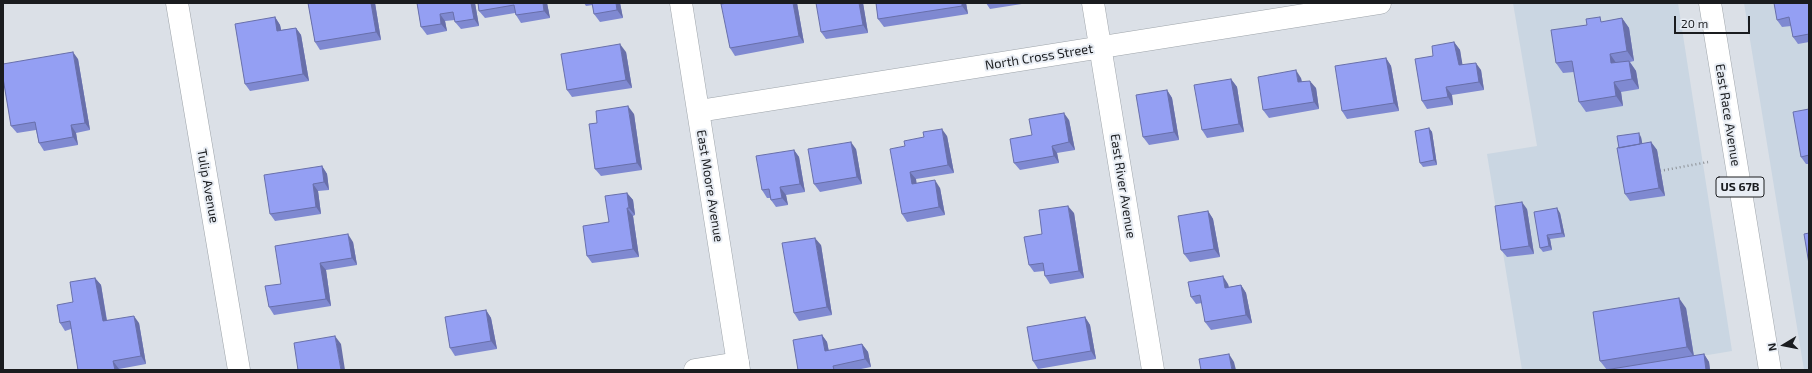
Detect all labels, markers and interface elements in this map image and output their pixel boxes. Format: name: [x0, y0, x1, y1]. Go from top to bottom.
scale bar: [1676, 8, 1752, 34]
text: 20 m: [1681, 16, 1708, 30]
street label: North Cross Street: [984, 41, 1094, 73]
street label: East Race Avenue: [1712, 63, 1744, 167]
street label: East Moore Avenue: [693, 129, 727, 243]
street label: East River Avenue: [1107, 133, 1139, 239]
street label: Tulip Avenue: [194, 148, 222, 224]
road number: US 67B: [1716, 177, 1764, 197]
north arrow: [1764, 325, 1804, 365]
text: N: [1765, 342, 1779, 352]

